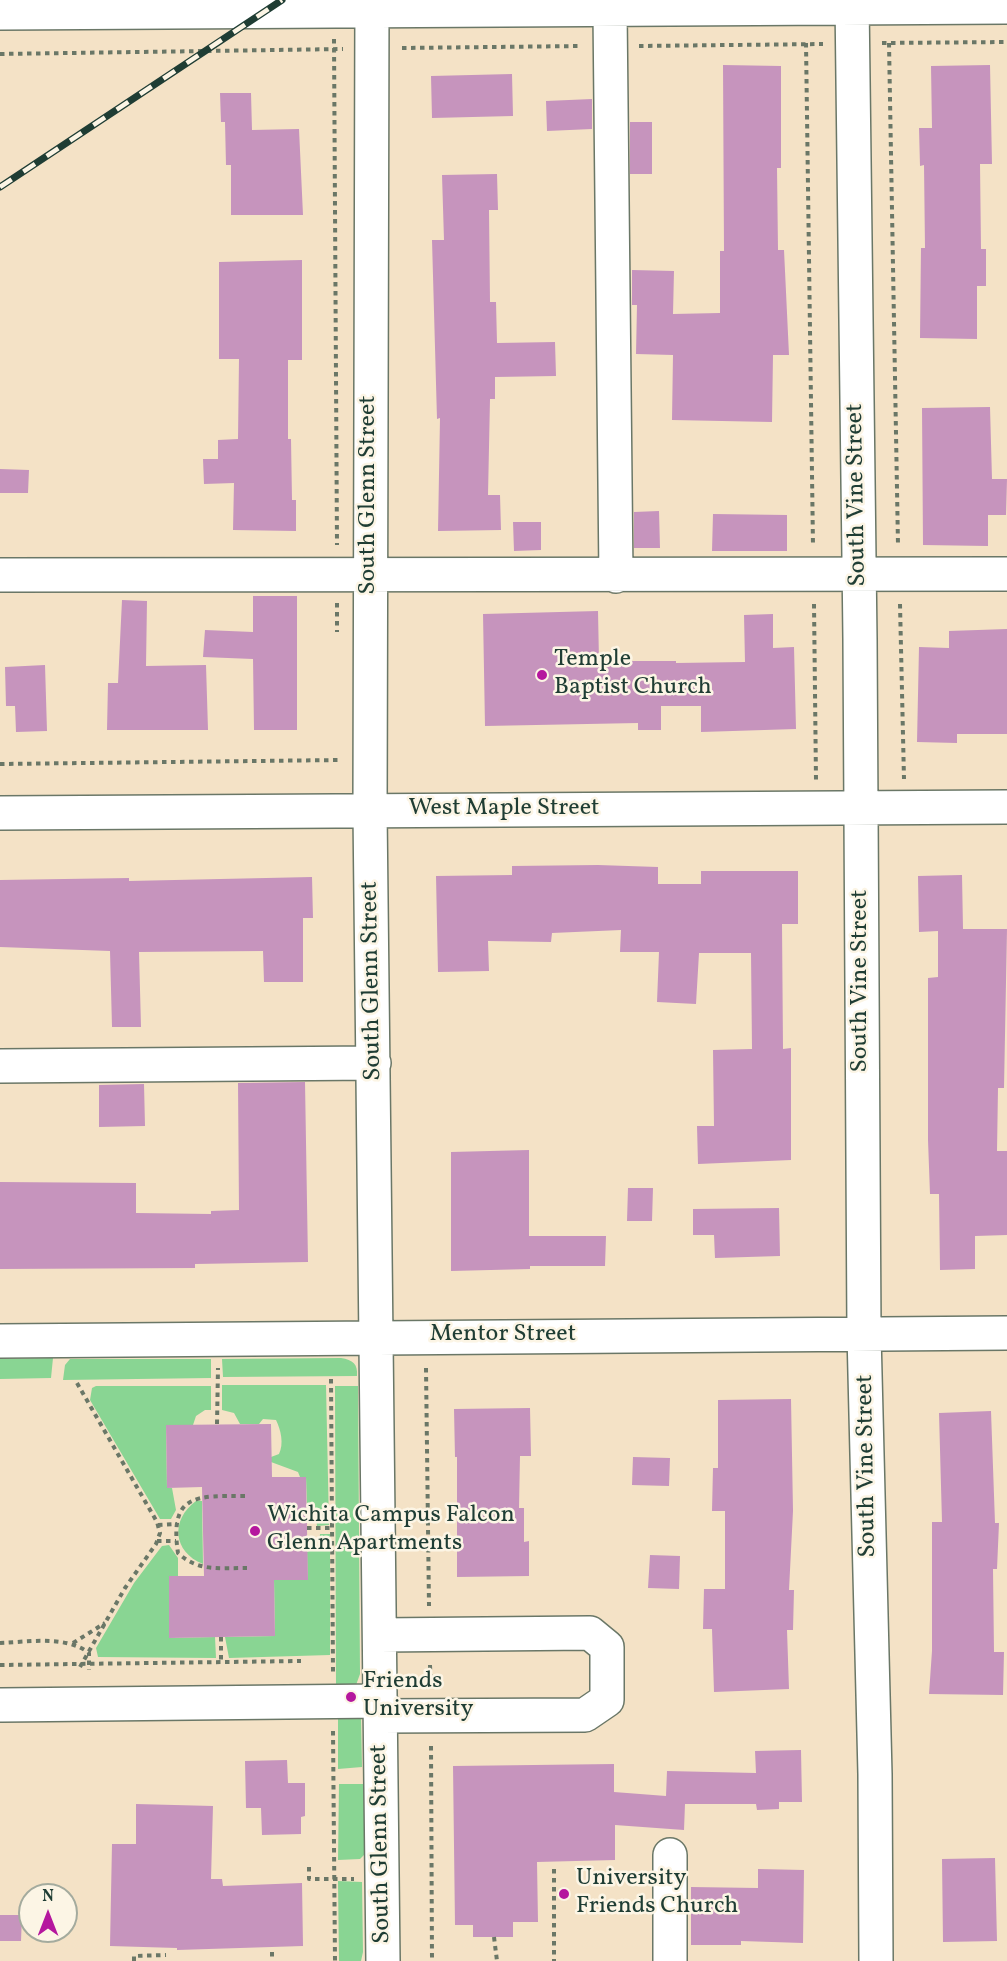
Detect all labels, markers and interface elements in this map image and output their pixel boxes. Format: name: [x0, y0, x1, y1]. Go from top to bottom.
street label: South Glenn Street: [356, 395, 384, 595]
street label: South Vine Street: [842, 403, 874, 587]
place label: Temple Baptist Church: [554, 647, 712, 703]
marker: Temple Baptist Church: [535, 668, 549, 682]
street label: West Maple Street: [408, 796, 600, 824]
street label: South Glenn Street: [357, 881, 389, 1081]
street label: South Vine Street: [848, 890, 876, 1072]
street label: Mentor Street: [430, 1322, 576, 1350]
street label: South Vine Street: [852, 1374, 884, 1558]
place label: Wichita Campus Falcon Glenn Apartments: [267, 1503, 515, 1559]
marker: Wichita Campus Falcon Glenn Apartments: [248, 1524, 262, 1538]
place label: Friends University: [363, 1669, 474, 1725]
marker: Friends University: [344, 1690, 358, 1704]
street label: South Glenn Street: [366, 1744, 398, 1944]
place label: University Friends Church: [576, 1866, 738, 1922]
north arrow: [18, 1883, 78, 1943]
text: N: [42, 1886, 54, 1908]
marker: University Friends Church: [557, 1887, 571, 1901]

